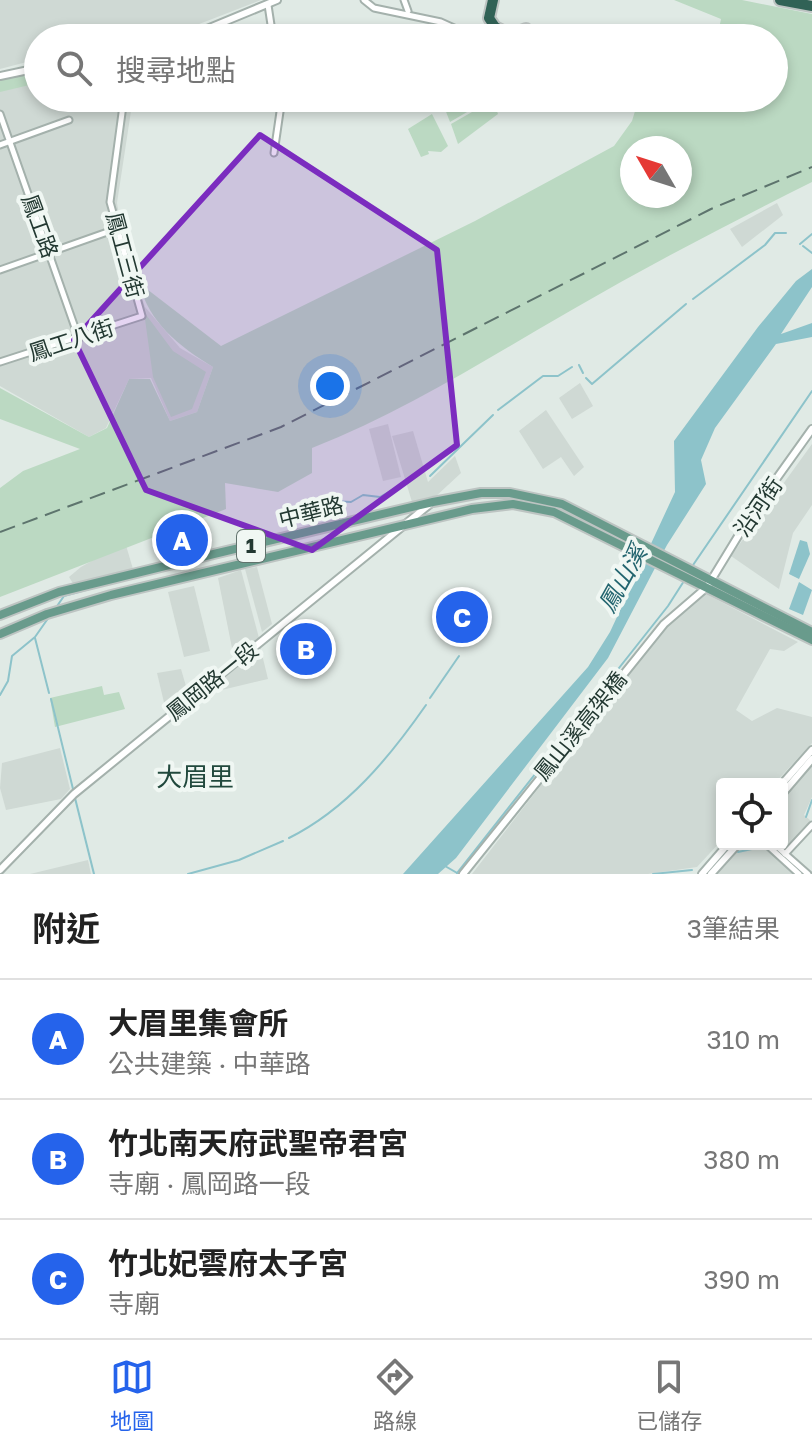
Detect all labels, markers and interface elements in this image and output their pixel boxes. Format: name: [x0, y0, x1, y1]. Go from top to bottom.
search box: [24, 24, 788, 112]
icon: search: [52, 46, 96, 90]
text: 搜尋地點: [116, 52, 236, 88]
north arrow: [620, 136, 692, 208]
street label: 鳳工路: [16, 190, 64, 261]
street label: 鳳工三街: [101, 209, 150, 301]
street label: 鳳工八街: [25, 313, 117, 366]
your location: [310, 366, 350, 406]
street label: 沿河街: [728, 472, 788, 541]
street label: 中華路: [276, 490, 346, 533]
pin: A: [156, 510, 208, 570]
road number: 1: [237, 530, 265, 562]
water label: 鳳山溪: [592, 537, 653, 617]
pin: C: [436, 587, 488, 647]
pin: B: [280, 619, 332, 679]
street label: 鳳岡路一段: [160, 636, 263, 726]
street label: 鳳山溪高架橋: [528, 666, 632, 785]
district label: 大眉里: [156, 761, 234, 792]
map controls: [716, 778, 788, 850]
button: locate: [716, 778, 788, 850]
text: 附近: [32, 908, 100, 948]
text: 3筆結果: [687, 913, 780, 944]
text: 大眉里集會所: [108, 1005, 288, 1041]
text: A: [49, 1024, 67, 1055]
text: 310 m: [707, 1024, 780, 1055]
text: 公共建築 · 中華路: [108, 1048, 311, 1079]
text: 竹北南天府武聖帝君宮: [108, 1125, 408, 1161]
text: B: [49, 1144, 67, 1175]
text: 380 m: [703, 1144, 780, 1175]
text: 寺廟 · 鳳岡路一段: [108, 1168, 311, 1199]
text: 竹北妃雲府太子宮: [108, 1245, 348, 1281]
text: C: [49, 1264, 67, 1295]
text: 390 m: [703, 1264, 780, 1295]
text: 寺廟: [108, 1288, 160, 1319]
tab: 地圖: [110, 1355, 154, 1435]
tab: 路線: [373, 1355, 417, 1435]
tab: 已儲存: [636, 1355, 702, 1435]

